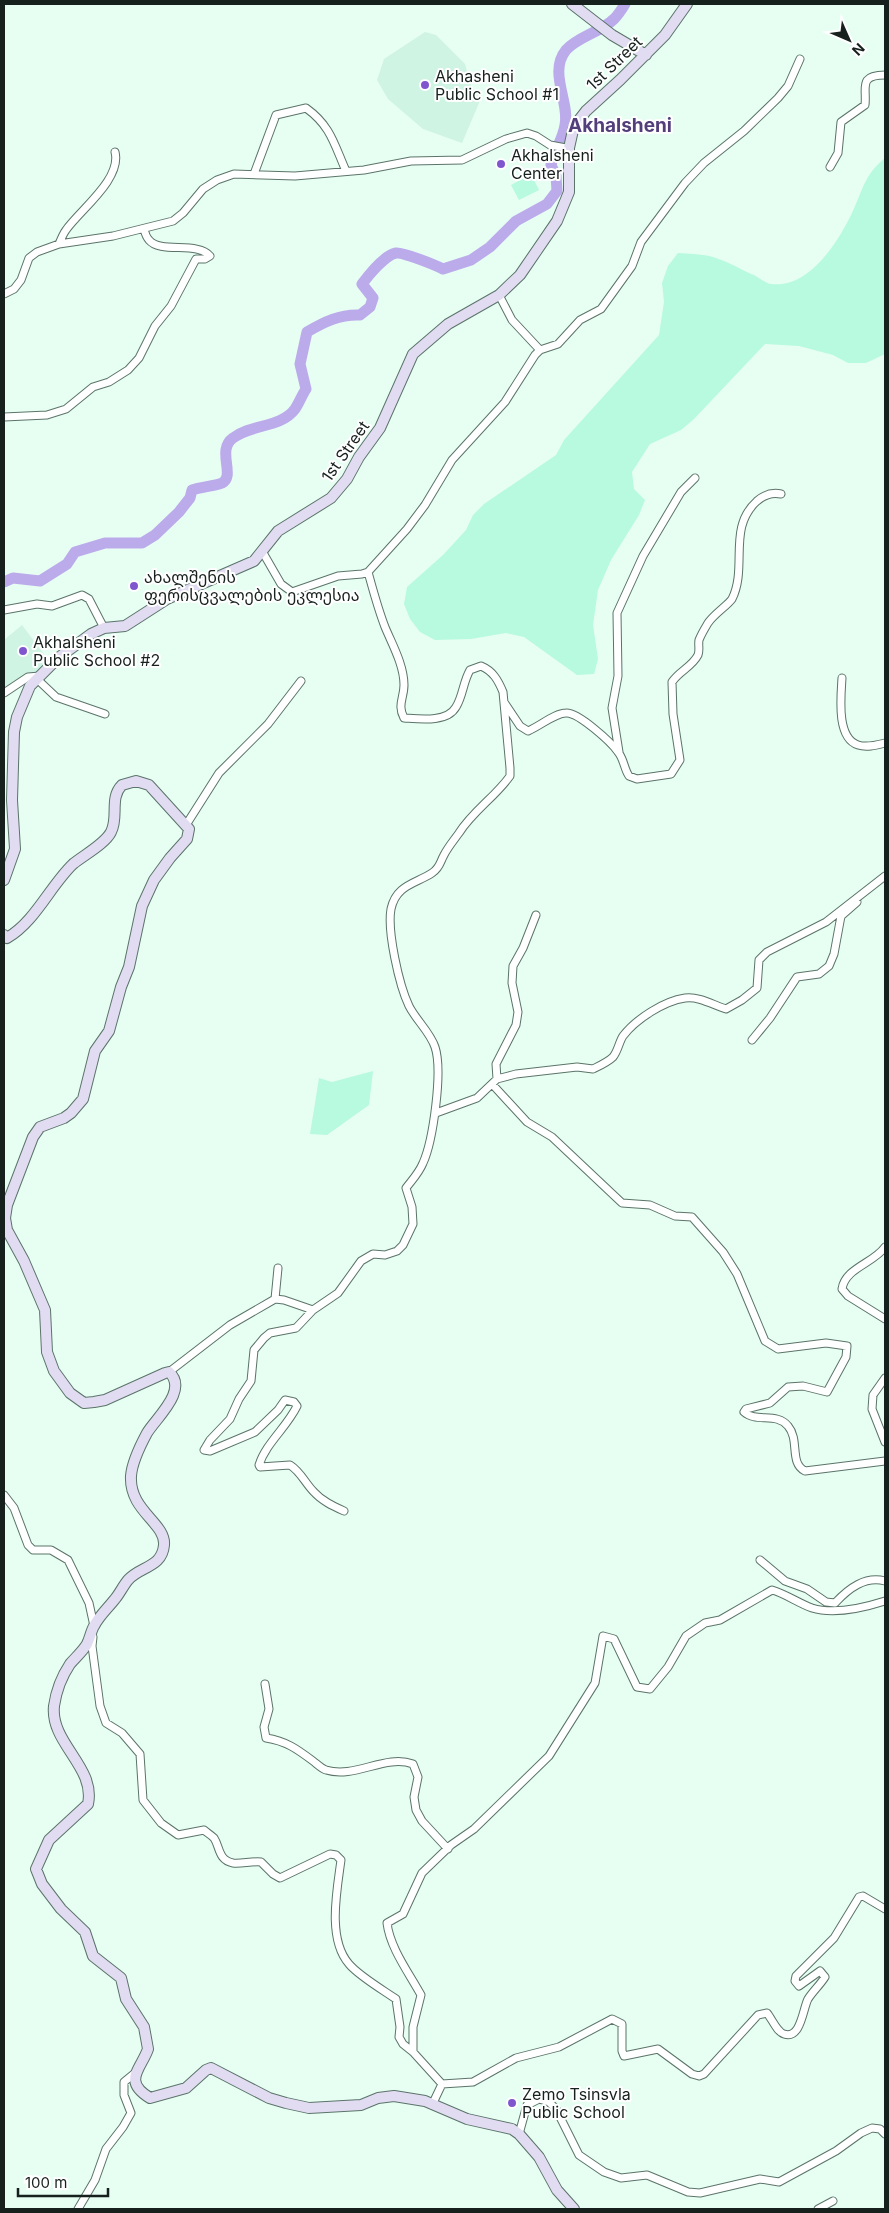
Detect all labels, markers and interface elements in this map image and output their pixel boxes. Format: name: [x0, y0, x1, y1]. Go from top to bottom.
north arrow: [824, 15, 874, 65]
street label: 1st Street: [582, 32, 646, 94]
text: N: [849, 40, 868, 59]
place label: Akhasheni Public School #1: [435, 66, 559, 104]
marker: Akhasheni Public School #1: [419, 79, 431, 91]
district label: Akhalsheni: [568, 114, 672, 137]
place label: Akhalsheni Center: [511, 145, 594, 183]
marker: Akhalsheni Center: [495, 158, 507, 170]
street label: 1st Street: [317, 417, 373, 485]
place label: ახალშენის ფერისცვალების ეკლესია: [144, 567, 360, 606]
marker: ახალშენის ფერისცვალების ეკლესია: [128, 580, 140, 592]
place label: Akhalsheni Public School #2: [33, 632, 160, 670]
marker: Akhalsheni Public School #2: [17, 645, 29, 657]
place label: Zemo Tsinsvla Public School: [522, 2084, 631, 2122]
marker: Zemo Tsinsvla Public School: [506, 2097, 518, 2109]
scale bar: [18, 2166, 108, 2198]
text: 100 m: [25, 2173, 67, 2192]

